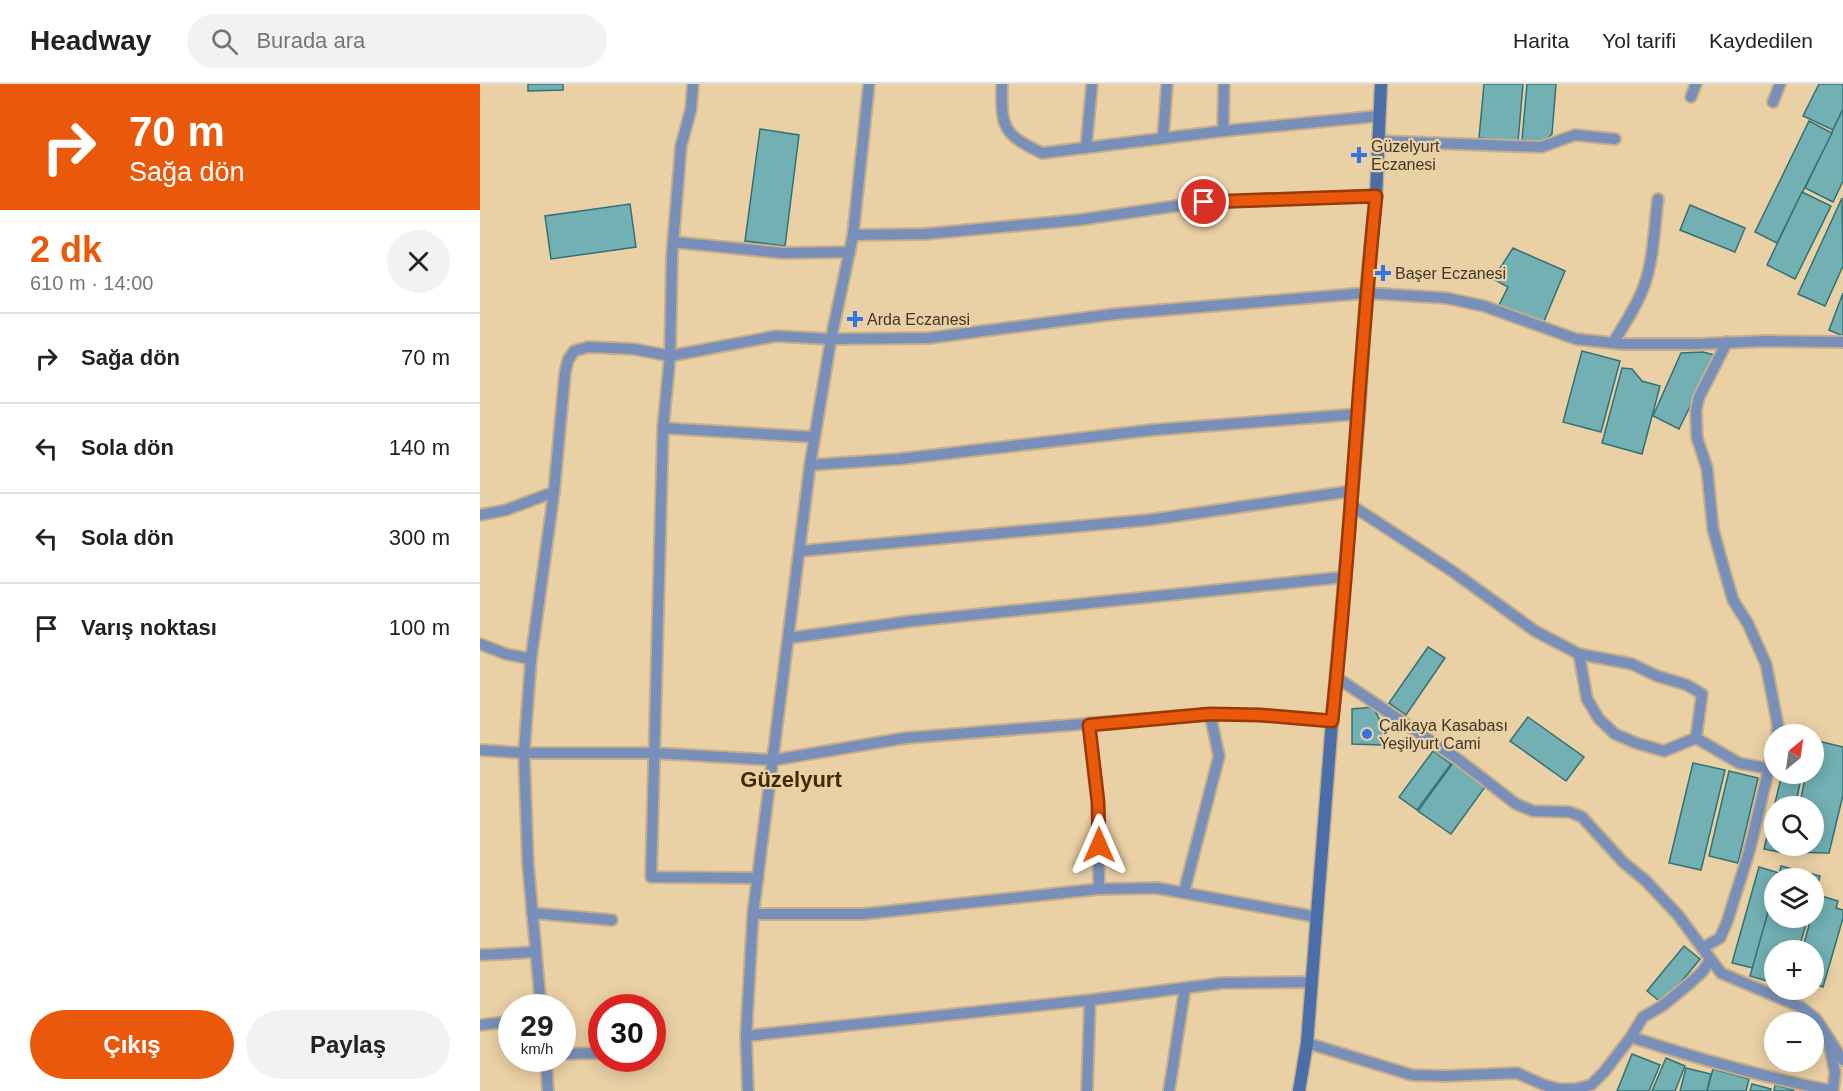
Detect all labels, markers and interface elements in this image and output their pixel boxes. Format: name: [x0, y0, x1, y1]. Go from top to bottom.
search box: [187, 14, 607, 68]
text: Headway: [30, 25, 151, 56]
icon: search: [208, 25, 241, 58]
text: Burada ara: [256, 28, 365, 53]
text: Harita: [1513, 29, 1569, 52]
text: Yol tarifi: [1602, 29, 1676, 52]
text: Kaydedilen: [1709, 29, 1813, 52]
icon: right: [30, 108, 108, 186]
text: 70 m: [129, 108, 225, 155]
place label: Güzelyurt Eczanesi: [1371, 138, 1440, 173]
marker: Güzelyurt Eczanesi: [1352, 148, 1366, 162]
text: Sağa dön: [129, 157, 245, 187]
pin: [1178, 176, 1229, 227]
icon: arrive: [1187, 185, 1220, 218]
text: 2 dk: [30, 229, 102, 270]
button: close: [387, 230, 450, 293]
place label: Başer Eczanesi: [1395, 265, 1506, 282]
marker: Başer Eczanesi: [1376, 266, 1390, 280]
text: 610 m · 14:00: [30, 272, 153, 294]
place label: Arda Eczanesi: [867, 311, 970, 328]
marker: Arda Eczanesi: [848, 312, 862, 326]
icon: right: [30, 342, 63, 375]
text: Sağa dön: [81, 345, 180, 370]
text: 70 m: [401, 345, 450, 370]
icon: left: [30, 432, 63, 465]
text: Sola dön: [81, 435, 174, 460]
text: 140 m: [389, 435, 450, 460]
icon: left: [30, 522, 63, 555]
text: Sola dön: [81, 525, 174, 550]
text: 300 m: [389, 525, 450, 550]
icon: arrive: [30, 612, 63, 645]
text: Varış noktası: [81, 615, 217, 640]
text: 100 m: [389, 615, 450, 640]
place label: Çalkaya Kasabası Yeşilyurt Cami: [1379, 717, 1508, 752]
north arrow: [1764, 724, 1824, 784]
map controls: [1764, 724, 1824, 1072]
marker: Çalkaya Kasabası Yeşilyurt Cami: [1360, 727, 1374, 741]
district label: Güzelyurt: [740, 767, 842, 792]
button: search: [1764, 796, 1824, 856]
position arrow: [1067, 813, 1131, 877]
button: layers: [1764, 868, 1824, 928]
button: +: [1764, 940, 1824, 1000]
speed limit sign: 30: [588, 994, 666, 1072]
text: 29: [520, 1009, 554, 1042]
button: Çıkış: [30, 1010, 234, 1079]
button: Paylaş: [246, 1010, 450, 1079]
button: −: [1764, 1012, 1824, 1072]
text: km/h: [521, 1040, 553, 1057]

